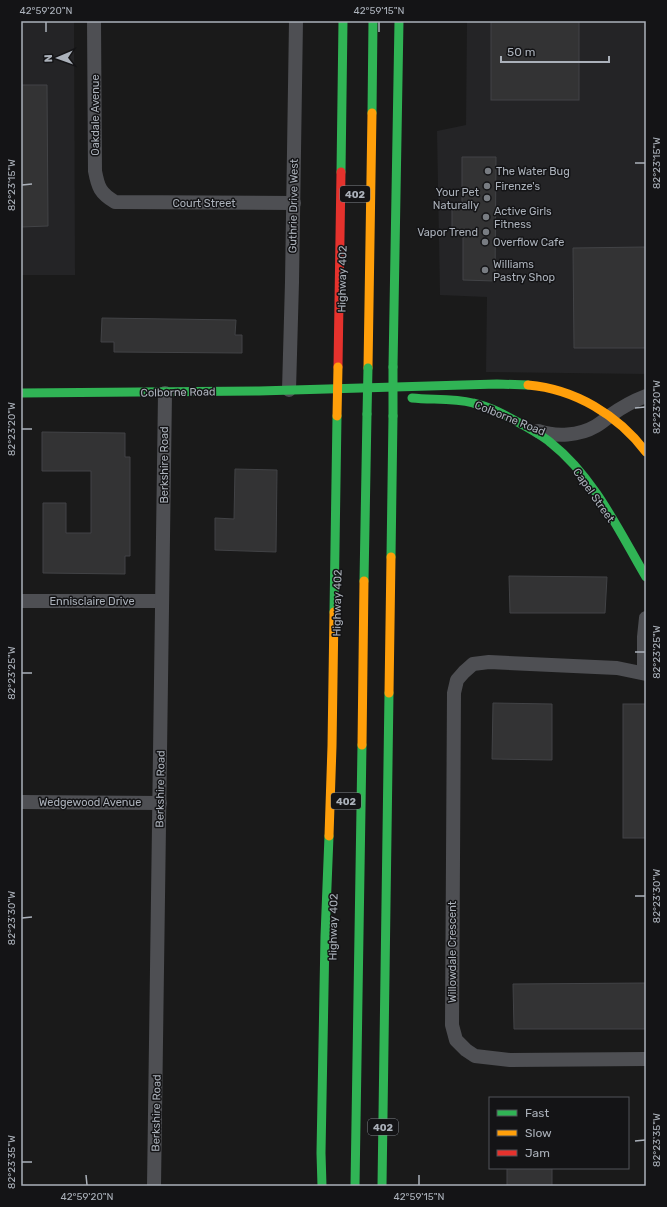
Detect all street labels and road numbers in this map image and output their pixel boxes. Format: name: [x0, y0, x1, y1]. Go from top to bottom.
street label: Oakdale Avenue: [89, 74, 102, 156]
street label: Guthrie Drive West: [286, 158, 301, 253]
road number: 402: [340, 186, 370, 202]
street label: Court Street: [172, 197, 236, 210]
street label: Highway 402: [335, 245, 350, 313]
street label: Colborne Road: [140, 385, 216, 400]
street label: Colborne Road: [473, 398, 547, 439]
street label: Berkshire Road: [158, 426, 171, 504]
street label: Capel Street: [570, 466, 617, 526]
street label: Highway 402: [330, 569, 345, 637]
street label: Ennisclaire Drive: [49, 595, 135, 608]
street label: Berkshire Road: [153, 750, 168, 828]
road number: 402: [331, 793, 361, 809]
street label: Wedgewood Avenue: [39, 796, 141, 809]
street label: Highway 402: [326, 893, 341, 961]
street label: Willowdale Crescent: [446, 900, 459, 1003]
street label: Berkshire Road: [149, 1074, 164, 1152]
road number: 402: [368, 1119, 398, 1135]

